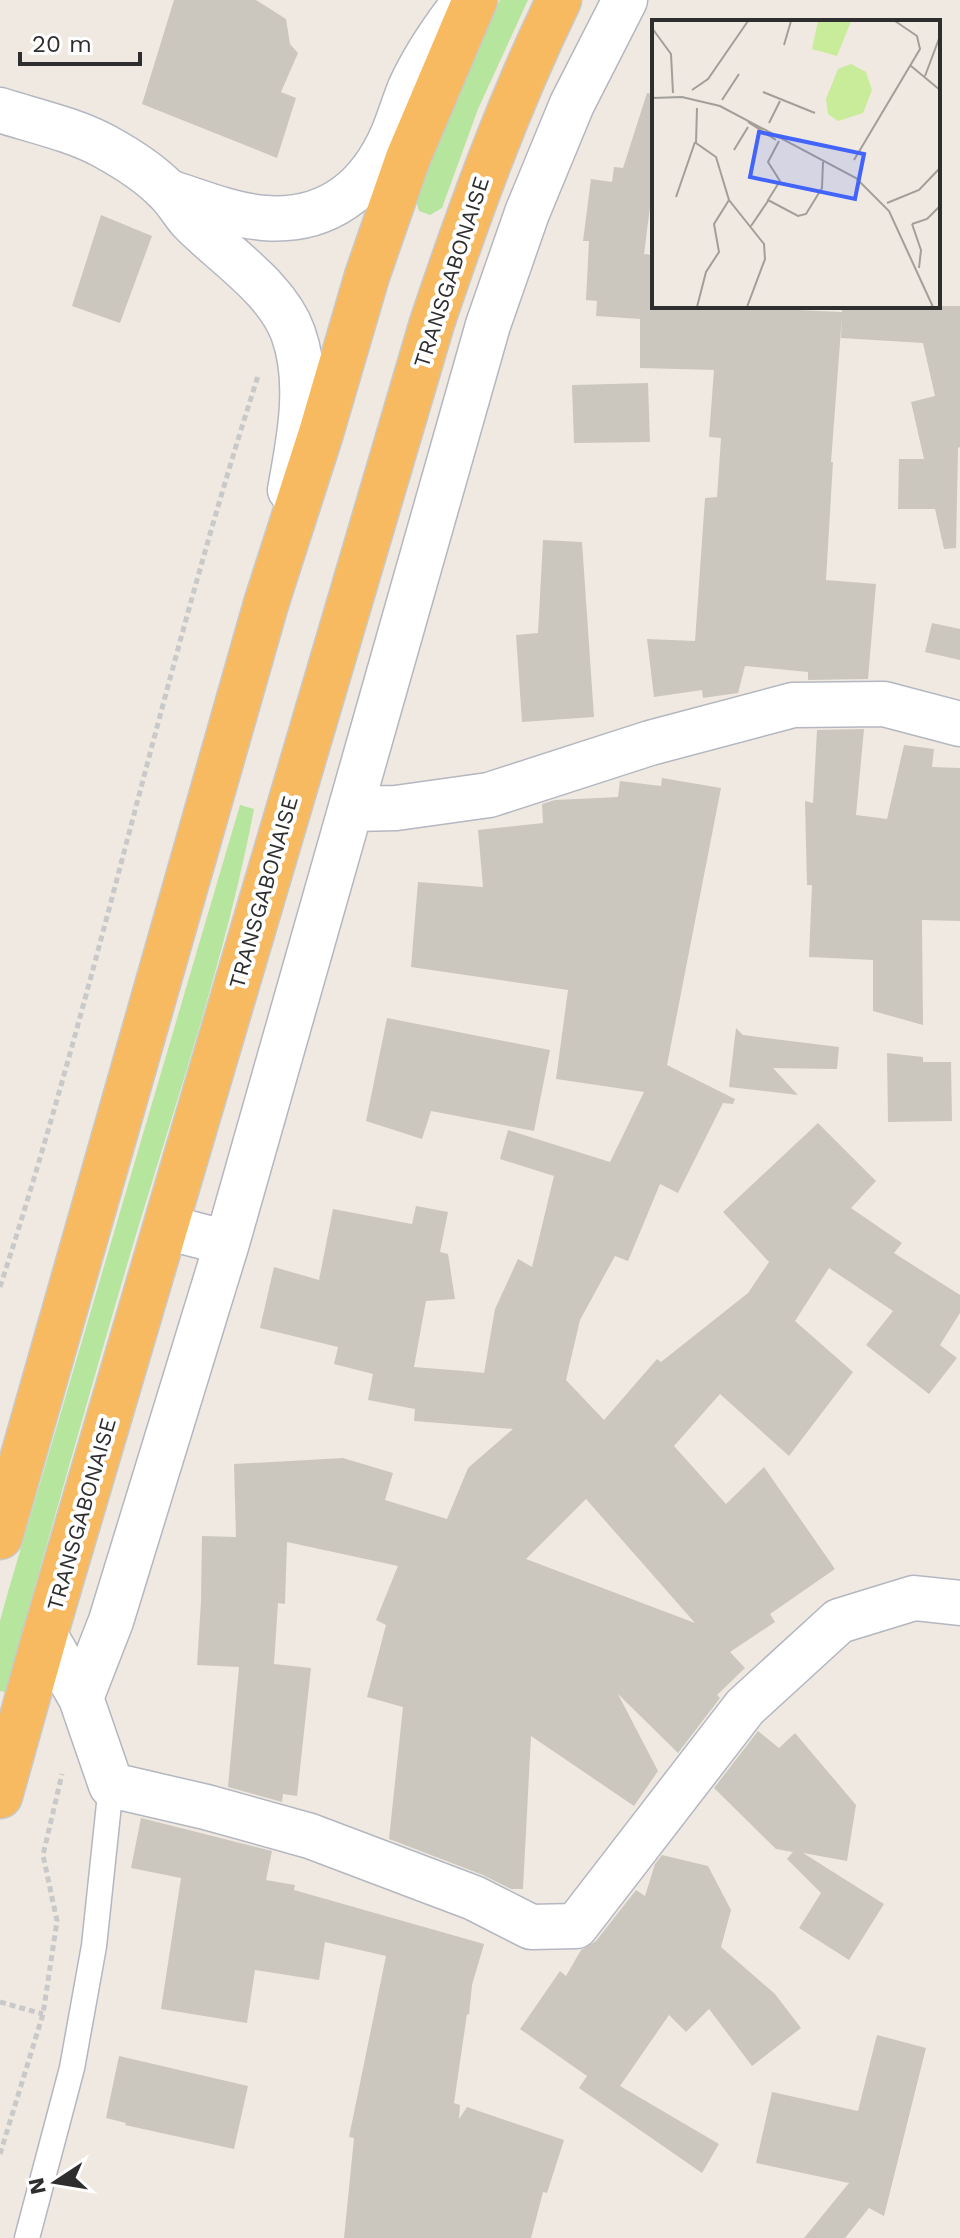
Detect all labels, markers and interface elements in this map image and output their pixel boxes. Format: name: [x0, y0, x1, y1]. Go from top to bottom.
scale bar: [20, 16, 140, 66]
inset map: [652, 20, 940, 308]
text: 20 m: [32, 30, 92, 58]
street label: TRANSGABONAISE: [409, 174, 494, 371]
street label: TRANSGABONAISE: [224, 793, 303, 991]
street label: TRANSGABONAISE: [42, 1415, 121, 1613]
north arrow: [16, 2142, 96, 2222]
text: N: [23, 2175, 51, 2197]

